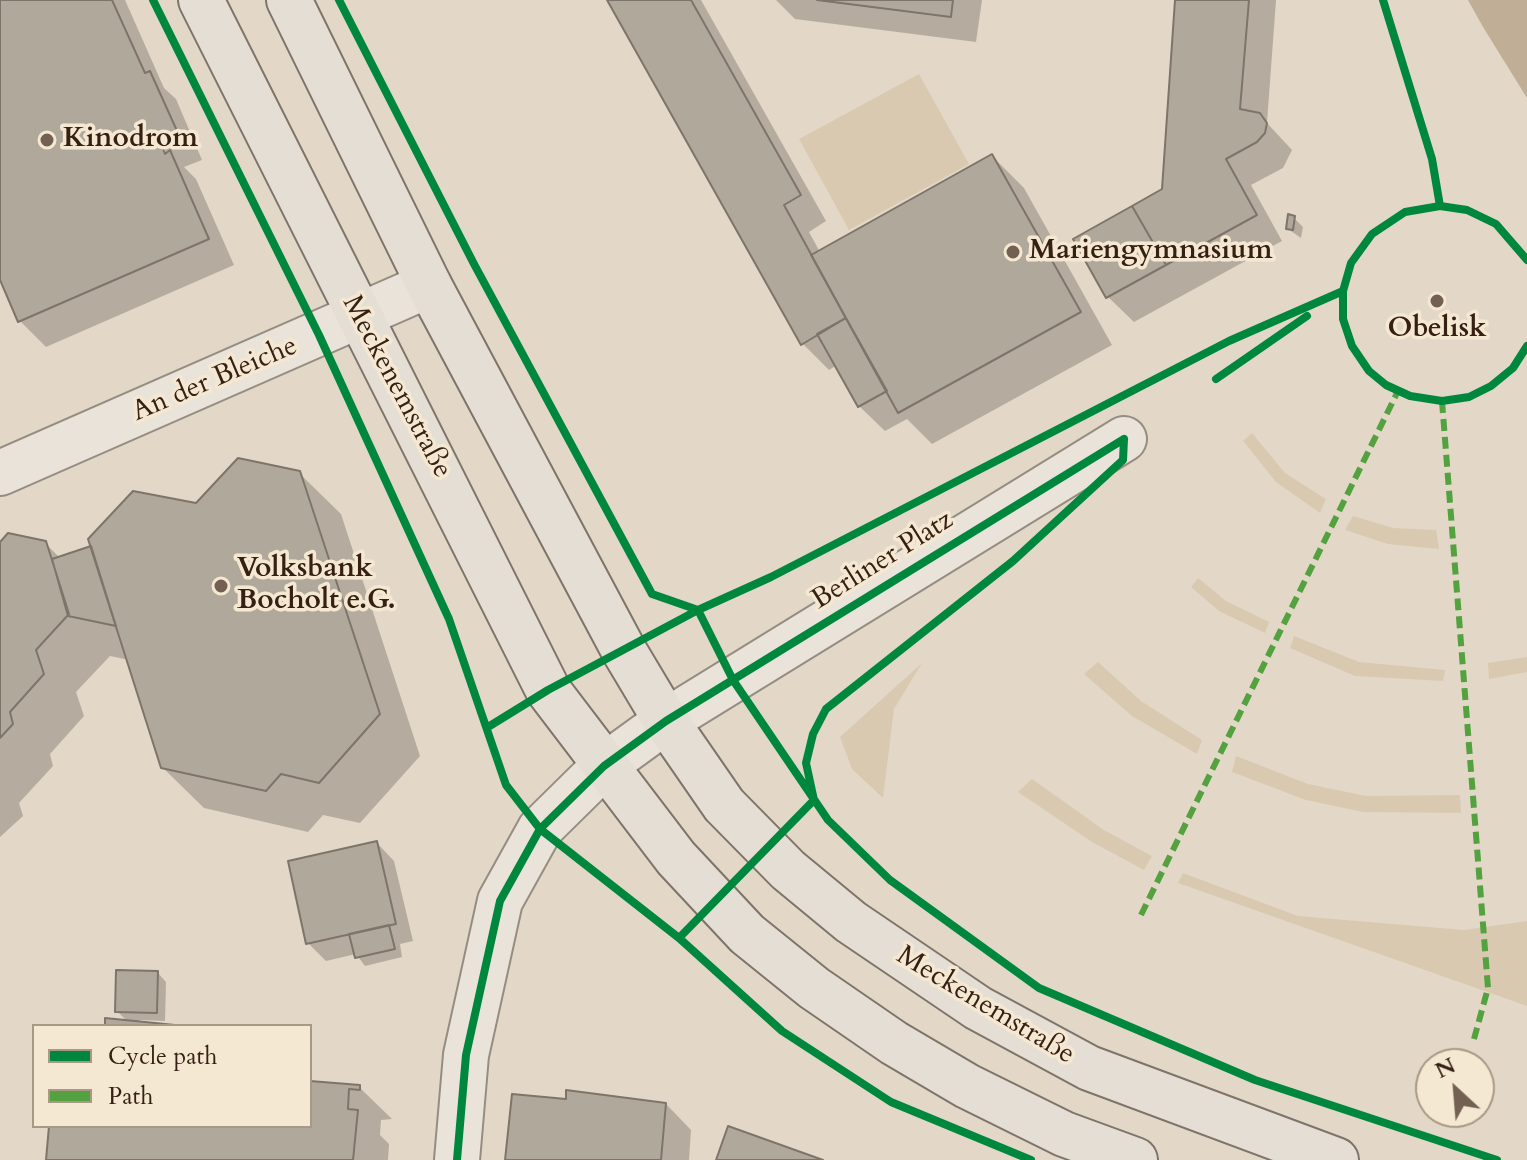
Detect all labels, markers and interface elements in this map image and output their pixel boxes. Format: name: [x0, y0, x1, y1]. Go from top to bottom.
place label: Kinodrom: [63, 123, 198, 157]
marker: Kinodrom: [38, 131, 56, 149]
place label: Mariengymnasium: [1029, 235, 1272, 269]
marker: Mariengymnasium: [1004, 243, 1022, 261]
street label: Meckenemstraße: [334, 290, 458, 484]
marker: Obelisk: [1428, 292, 1446, 310]
place label: Obelisk: [1388, 313, 1486, 347]
street label: An der Bleiche: [127, 330, 303, 430]
street label: Berliner Platz: [806, 504, 960, 618]
place label: Volksbank Bocholt e.G.: [237, 553, 396, 619]
marker: Volksbank Bocholt e.G.: [212, 577, 230, 595]
street label: Meckenemstraße: [890, 940, 1080, 1072]
legend: [32, 1024, 312, 1128]
text: Cycle path: [108, 1040, 217, 1073]
north arrow: [1415, 1048, 1495, 1128]
text: N: [1430, 1051, 1461, 1086]
text: Path: [108, 1080, 153, 1113]

